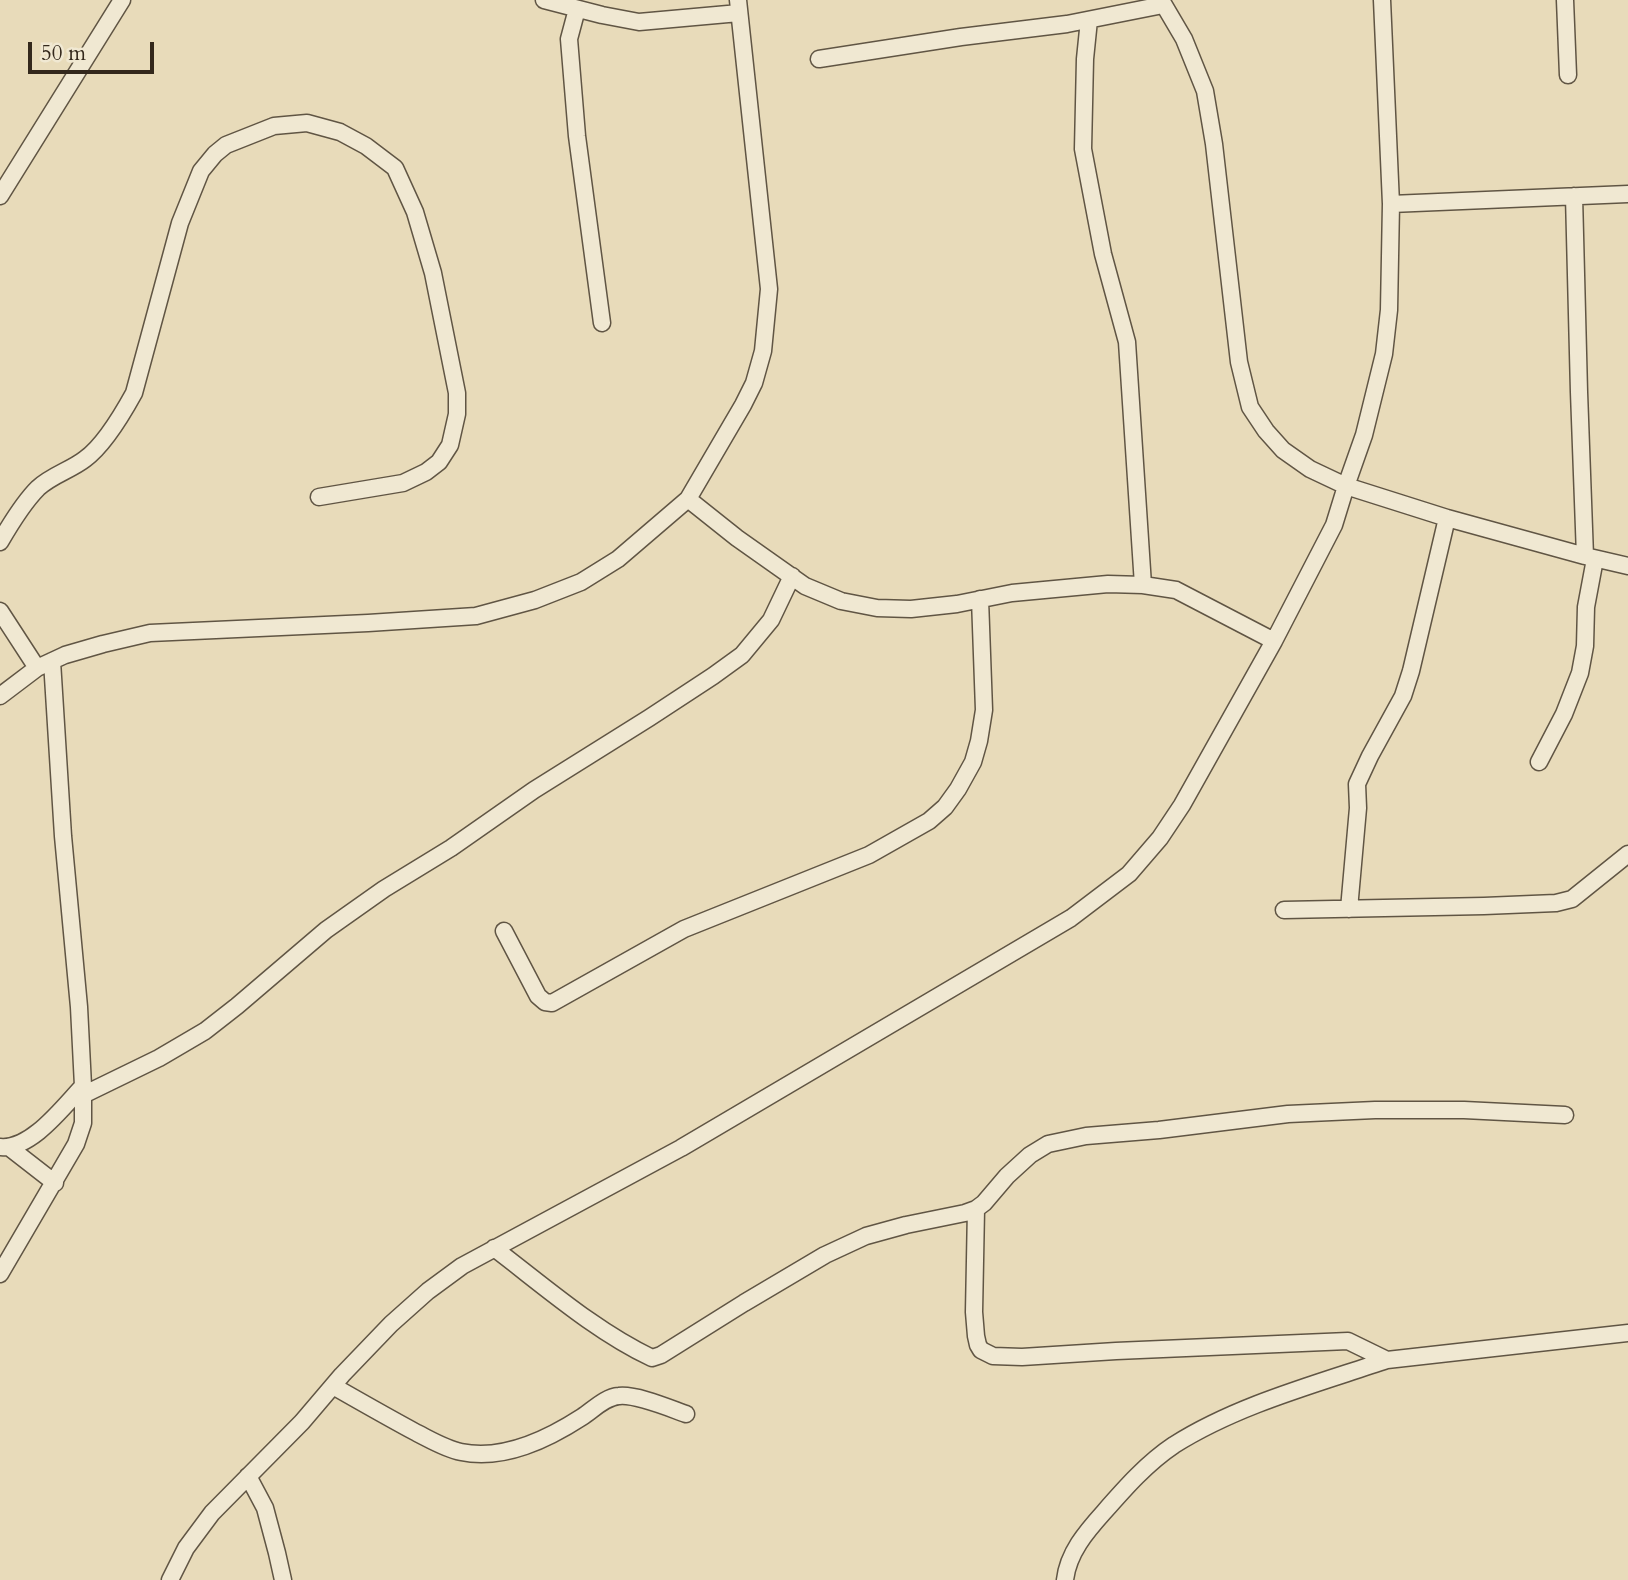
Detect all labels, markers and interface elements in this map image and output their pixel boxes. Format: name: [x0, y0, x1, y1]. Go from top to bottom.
scale bar: [32, 28, 158, 72]
text: 50 m: [41, 39, 86, 68]

